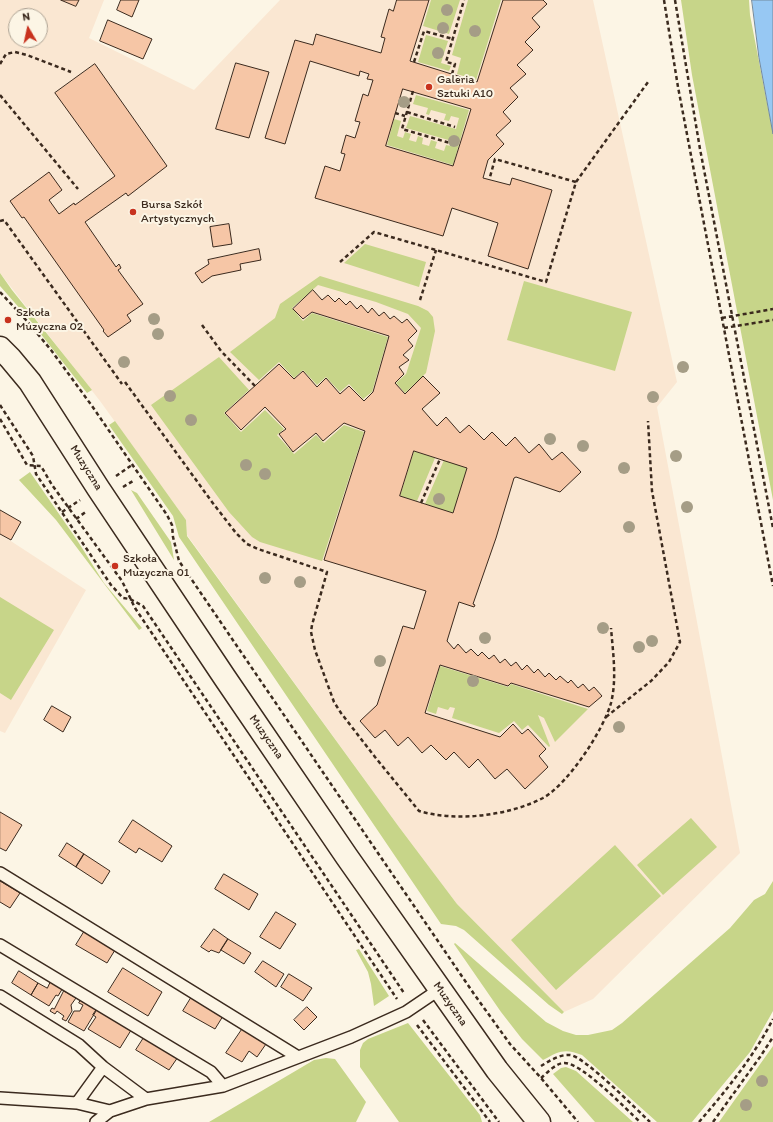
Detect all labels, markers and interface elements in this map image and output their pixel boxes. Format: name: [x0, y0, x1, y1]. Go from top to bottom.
north arrow: [8, 8, 48, 48]
text: N: [22, 10, 31, 24]
place label: Galeria Sztuki A10: [437, 73, 493, 101]
marker: Galeria Sztuki A10: [424, 82, 434, 92]
place label: Bursa Szkół Artystycznych: [141, 198, 214, 226]
marker: Bursa Szkół Artystycznych: [128, 207, 138, 217]
place label: Szkoła Muzyczna 02: [16, 306, 83, 334]
marker: Szkoła Muzyczna 02: [3, 315, 13, 325]
street label: Muzyczna: [66, 443, 106, 493]
place label: Szkoła Muzyczna 01: [123, 552, 189, 580]
marker: Szkoła Muzyczna 01: [110, 561, 120, 571]
street label: Muzyczna: [246, 712, 286, 762]
street label: Muzyczna: [430, 979, 470, 1029]

